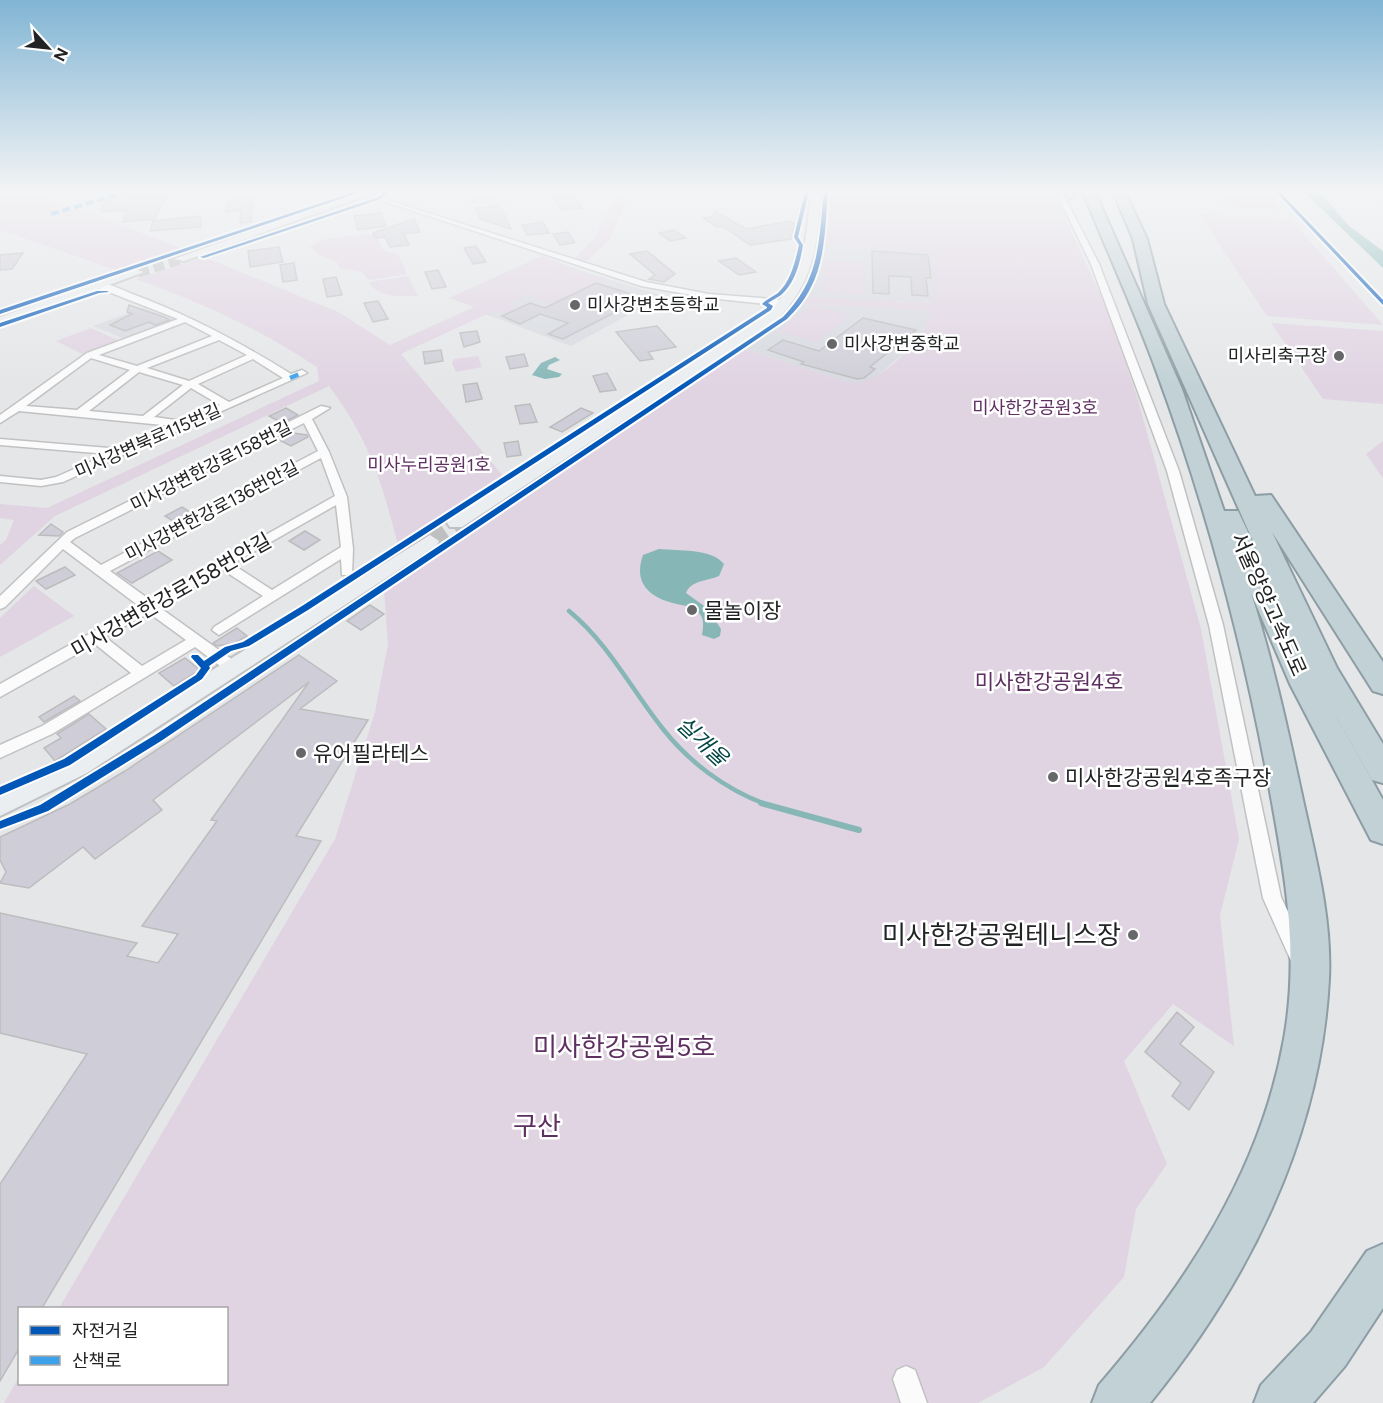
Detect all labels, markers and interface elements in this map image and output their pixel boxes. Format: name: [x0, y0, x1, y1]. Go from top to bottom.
north arrow: [18, 18, 78, 78]
text: N: [50, 45, 72, 64]
place label: 미사강변초등학교: [587, 294, 719, 316]
marker: 미사강변초등학교: [568, 298, 582, 312]
place label: 미사강변중학교: [844, 333, 960, 355]
marker: 미사강변중학교: [825, 337, 839, 351]
place label: 미사리축구장: [1228, 345, 1327, 367]
marker: 미사리축구장: [1332, 349, 1346, 363]
park label: 미사한강공원3호: [972, 397, 1098, 419]
street label: 미사강변북로115번길: [71, 399, 225, 483]
street label: 미사강변한강로158번길: [127, 416, 295, 516]
park label: 미사누리공원1호: [367, 454, 491, 476]
street label: 미사강변한강로136번안길: [122, 456, 302, 566]
street label: 미사강변한강로158번안길: [67, 527, 275, 663]
street label: 서울양양고속도로: [1226, 528, 1312, 680]
place label: 물놀이장: [704, 598, 781, 623]
marker: 물놀이장: [685, 603, 699, 617]
park label: 미사한강공원4호: [975, 669, 1123, 694]
water label: 실개울: [671, 710, 735, 773]
place label: 유어필라테스: [313, 741, 429, 766]
marker: 유어필라테스: [294, 746, 308, 760]
place label: 미사한강공원4호족구장: [1065, 765, 1271, 790]
marker: 미사한강공원4호족구장: [1046, 770, 1060, 784]
place label: 미사한강공원테니스장: [882, 919, 1121, 951]
marker: 미사한강공원테니스장: [1126, 928, 1140, 942]
park label: 미사한강공원5호: [533, 1031, 715, 1063]
park label: 구산: [513, 1110, 561, 1142]
legend: [18, 1307, 228, 1385]
text: 자전거길: [72, 1320, 138, 1342]
text: 산책로: [72, 1350, 122, 1372]

